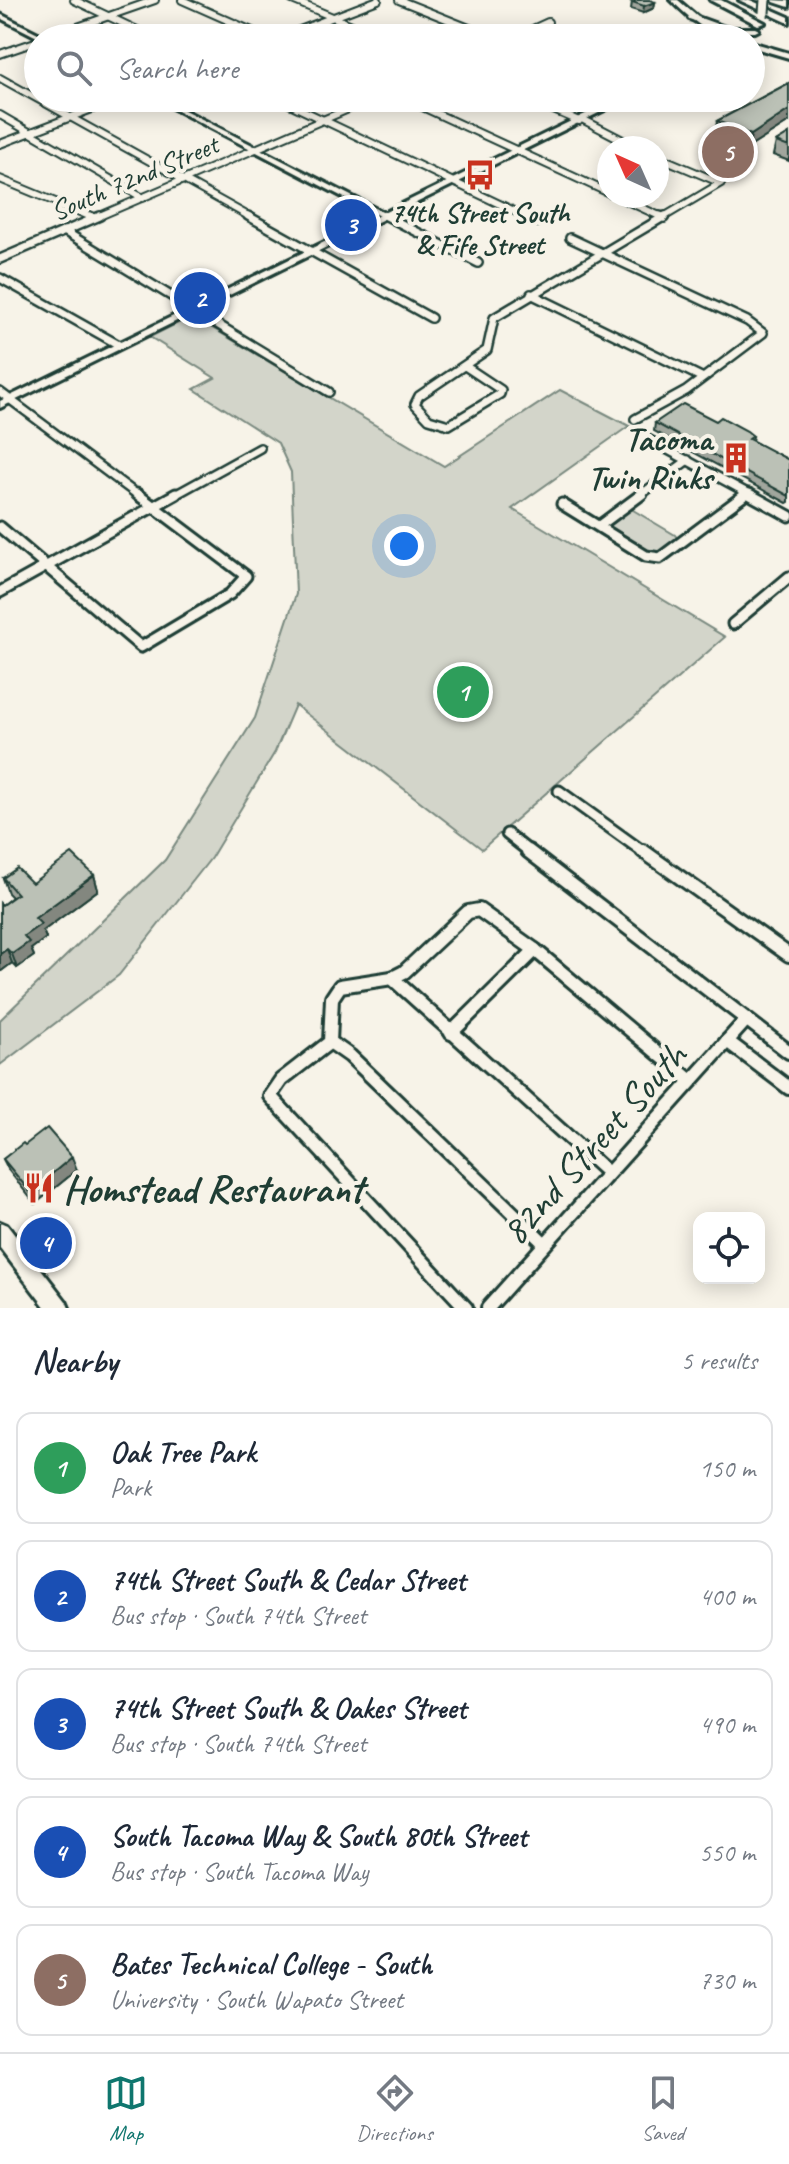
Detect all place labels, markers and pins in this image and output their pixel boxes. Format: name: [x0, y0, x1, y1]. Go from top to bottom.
pin: 5: [702, 122, 754, 182]
bus stop icon: 74th Street South & Fife Street: [463, 158, 497, 192]
pin: 3: [325, 195, 377, 255]
place label: 74th Street South & Fife Street: [391, 195, 571, 262]
pin: 2: [174, 268, 226, 328]
place label: Tacoma Twin Rinks: [588, 417, 715, 499]
building icon: Tacoma Twin Rinks: [719, 441, 753, 475]
pin: 1: [437, 662, 489, 722]
place label: Homstead Restaurant: [63, 1164, 369, 1214]
restaurant icon: Homstead Restaurant: [22, 1171, 56, 1205]
pin: 4: [20, 1213, 72, 1273]

